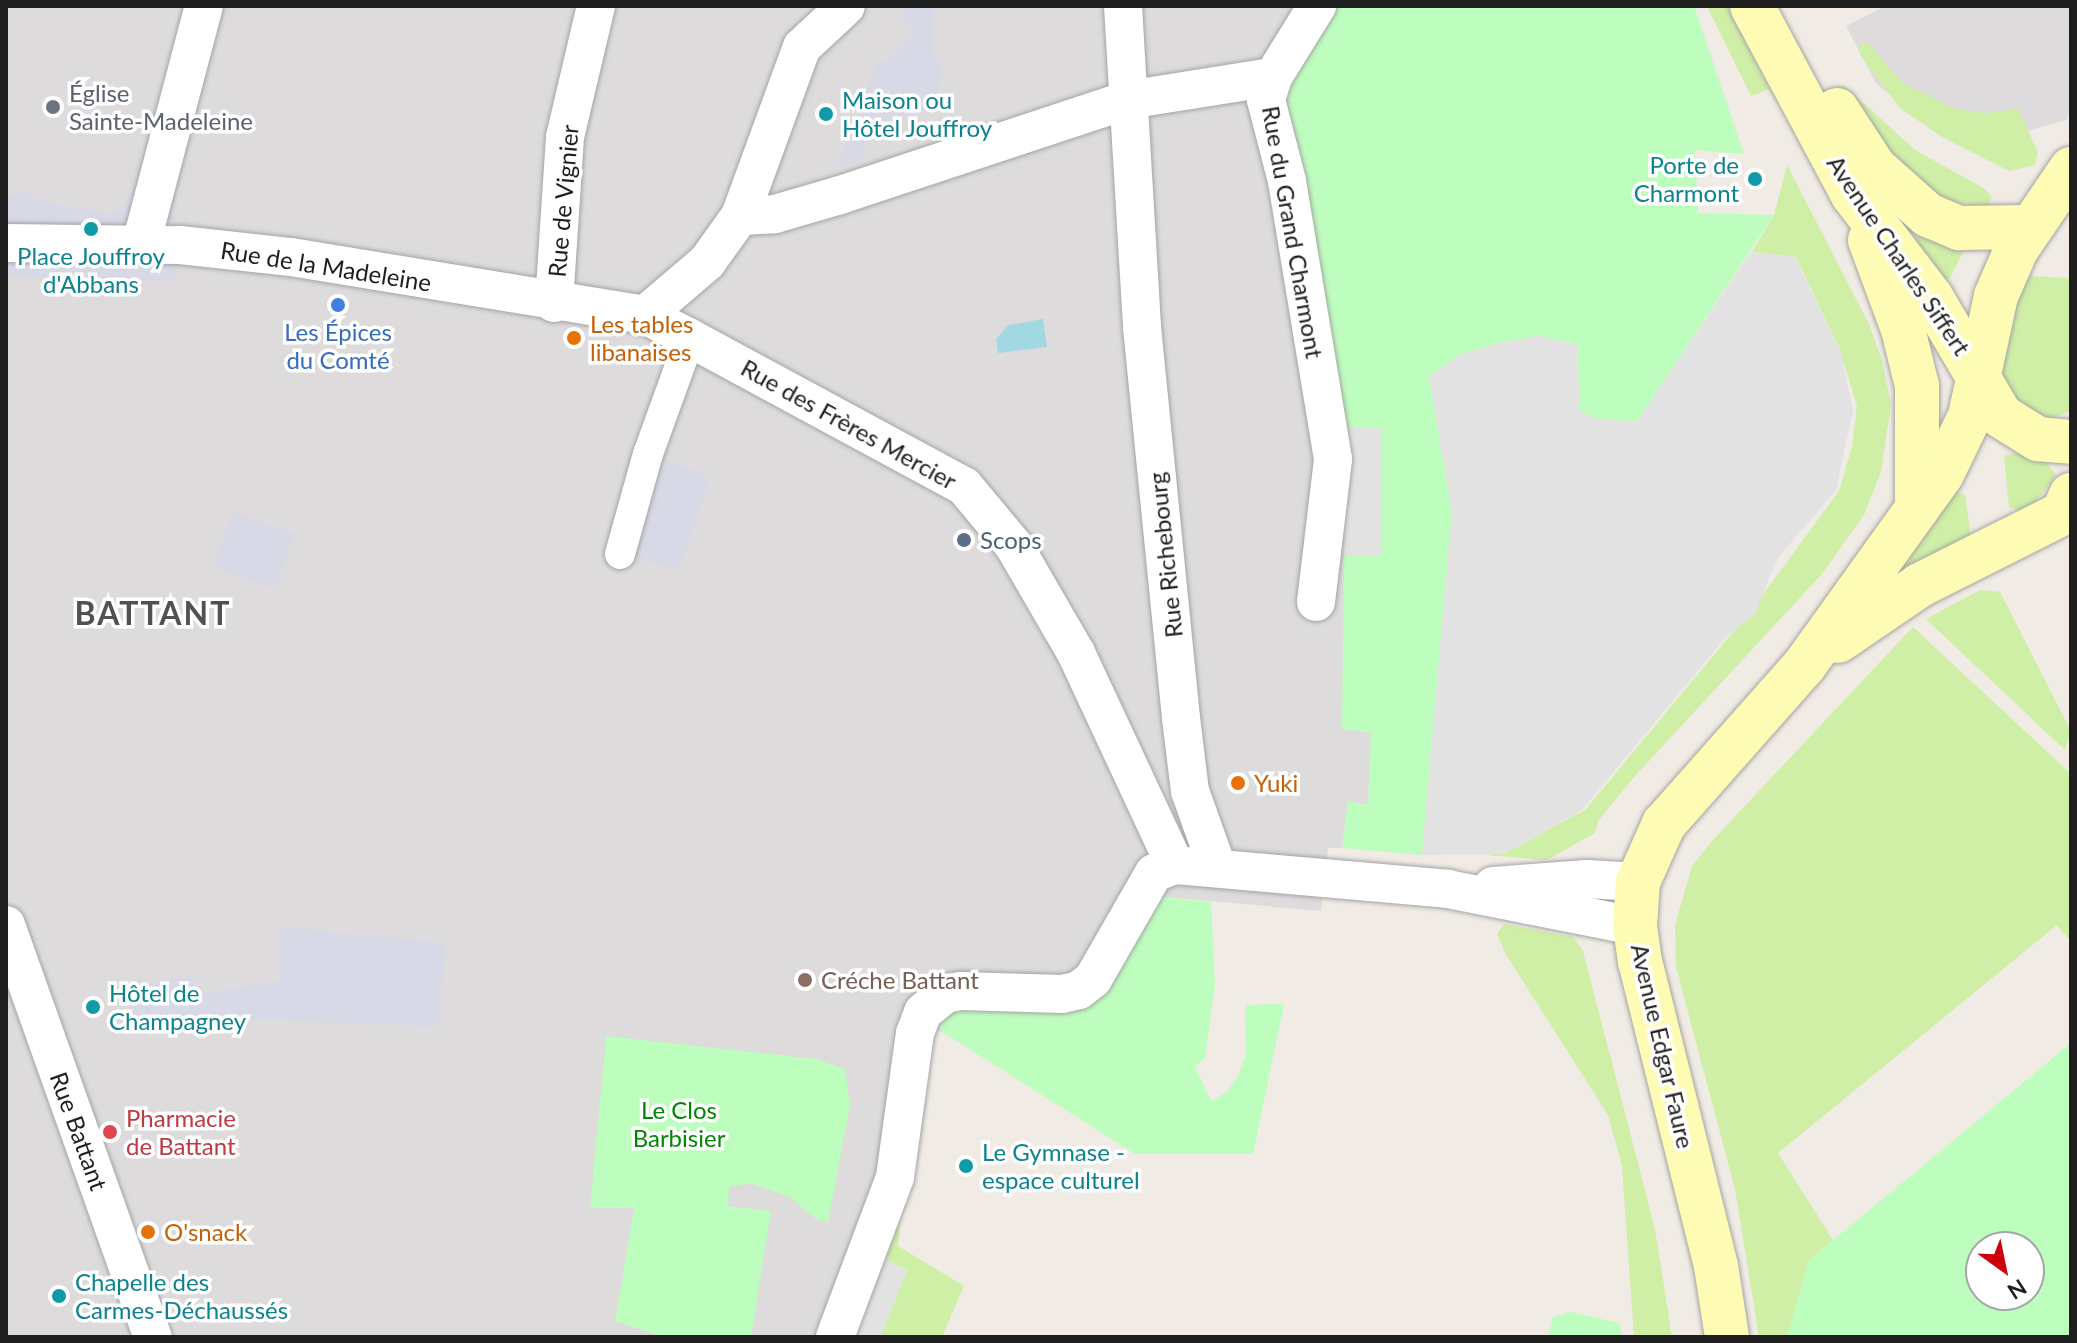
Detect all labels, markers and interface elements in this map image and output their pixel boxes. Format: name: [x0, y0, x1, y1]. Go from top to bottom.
place label: Église Sainte-Madeleine: [69, 79, 253, 135]
place label: Maison ou Hôtel Jouffroy: [842, 86, 993, 142]
marker: Église Sainte-Madeleine: [44, 98, 62, 116]
street label: Rue du Grand Charmont: [1257, 104, 1329, 360]
marker: Maison ou Hôtel Jouffroy: [817, 105, 835, 123]
street label: Rue de Vignier: [542, 123, 584, 279]
street label: Avenue Charles Siffert: [1821, 150, 1977, 360]
place label: Porte de Charmont: [1634, 151, 1739, 207]
marker: Porte de Charmont: [1746, 170, 1764, 188]
marker: Place Jouffroy d'Abbans: [82, 220, 100, 238]
street label: Rue de la Madeleine: [219, 235, 433, 297]
place label: Place Jouffroy d'Abbans: [17, 242, 165, 298]
marker: Les Épices du Comté: [329, 296, 347, 314]
place label: Les tables libanaises: [590, 310, 693, 366]
place label: Les Épices du Comté: [284, 318, 392, 374]
marker: Les tables libanaises: [565, 329, 583, 347]
street label: Rue des Frères Mercier: [736, 353, 962, 495]
street label: Rue Richebourg: [1142, 471, 1188, 639]
place label: Scops: [980, 526, 1042, 554]
marker: Scops: [955, 531, 973, 549]
district label: BATTANT: [75, 594, 231, 632]
place label: Yuki: [1254, 769, 1298, 797]
marker: Yuki: [1229, 774, 1247, 792]
street label: Avenue Edgar Faure: [1625, 941, 1701, 1151]
place label: Créche Battant: [821, 966, 979, 994]
marker: Créche Battant: [796, 971, 814, 989]
place label: Hôtel de Champagney: [109, 979, 246, 1035]
marker: Hôtel de Champagney: [84, 998, 102, 1016]
street label: Rue Battant: [44, 1068, 114, 1194]
park label: Le Clos Barbisier: [633, 1096, 725, 1152]
place label: Pharmacie de Battant: [126, 1104, 236, 1160]
marker: Pharmacie de Battant: [101, 1123, 119, 1141]
place label: Le Gymnase - espace culturel: [982, 1138, 1140, 1194]
marker: Le Gymnase - espace culturel: [957, 1157, 975, 1175]
place label: O'snack: [164, 1218, 247, 1246]
marker: O'snack: [139, 1223, 157, 1241]
north arrow: [1965, 1231, 2045, 1311]
place label: Chapelle des Carmes-Déchaussés: [75, 1268, 288, 1324]
text: N: [2003, 1274, 2032, 1306]
marker: Chapelle des Carmes-Déchaussés: [50, 1287, 68, 1305]

